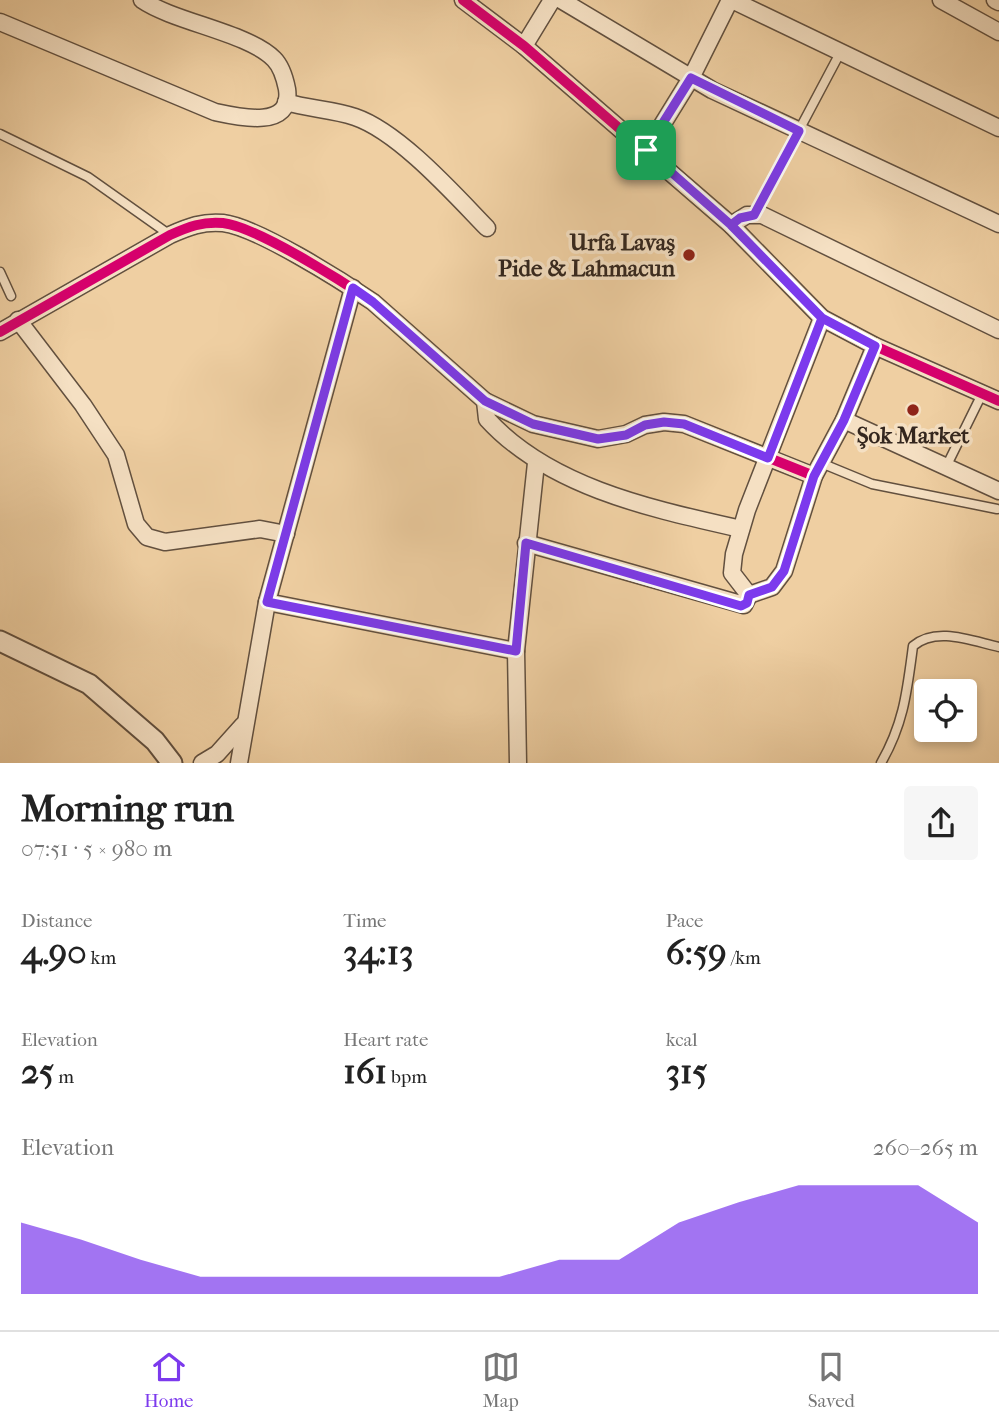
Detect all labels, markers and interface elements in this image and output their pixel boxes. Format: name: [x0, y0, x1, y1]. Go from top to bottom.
pin: [616, 120, 676, 180]
icon: arrive: [627, 131, 665, 169]
place label: Urfa Lavaş Pide & Lahmacun: [498, 229, 676, 282]
marker: Urfa Lavaş Pide & Lahmacun: [681, 247, 697, 263]
marker: Şok Market: [905, 402, 921, 418]
place label: Şok Market: [857, 422, 970, 449]
map controls: [914, 679, 977, 742]
button: locate: [914, 679, 977, 742]
text: Morning run: [21, 786, 234, 831]
button: share: [904, 786, 978, 860]
text: 07:51 · 5 × 980 m: [21, 835, 172, 862]
text: Distance: [21, 910, 92, 932]
text: Time: [343, 910, 387, 932]
text: Pace: [666, 910, 704, 932]
text: 4.90: [21, 932, 87, 973]
text: 34:13: [343, 932, 414, 973]
text: 6:59: [666, 932, 727, 973]
text: km: [87, 947, 116, 969]
text: /km: [727, 947, 761, 969]
text: Elevation: [21, 1029, 98, 1051]
text: Heart rate: [343, 1029, 428, 1051]
text: kcal: [666, 1029, 698, 1051]
text: 25: [21, 1051, 54, 1092]
text: 161: [343, 1051, 387, 1092]
text: 315: [666, 1051, 708, 1092]
text: m: [54, 1066, 74, 1088]
text: bpm: [387, 1066, 427, 1088]
text: Elevation: [21, 1134, 114, 1161]
text: 260–265 m: [873, 1134, 978, 1161]
tab: Home: [144, 1348, 194, 1412]
tab: Map: [482, 1348, 520, 1412]
tab: Saved: [808, 1348, 855, 1412]

